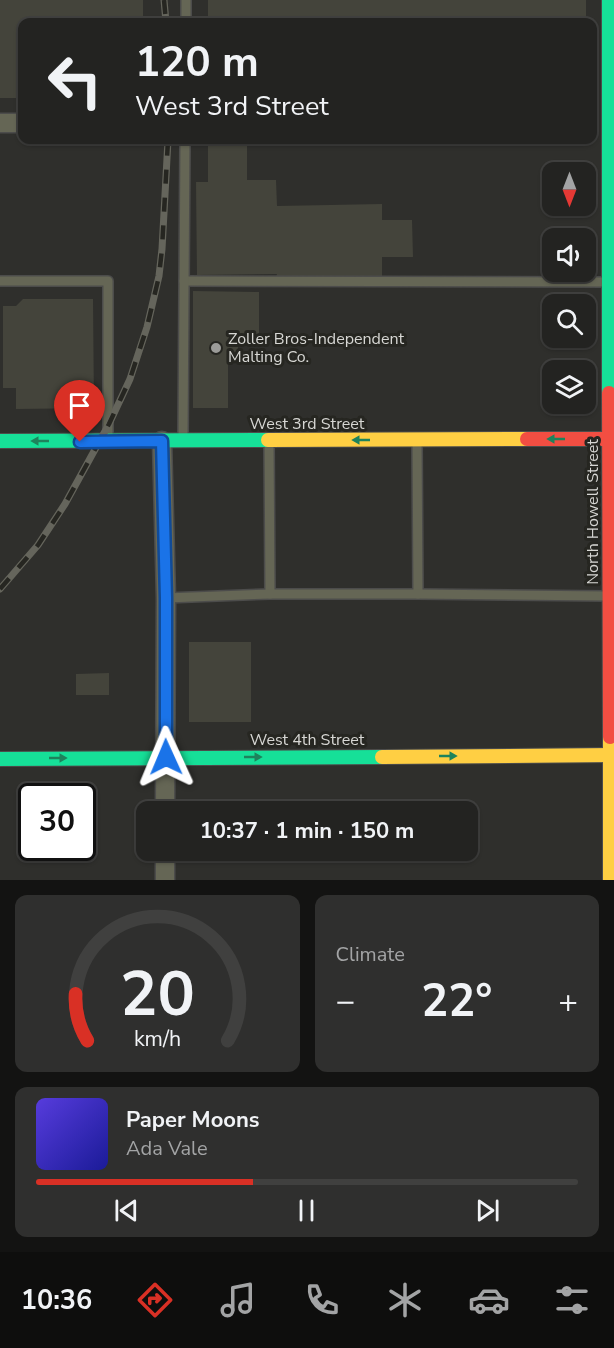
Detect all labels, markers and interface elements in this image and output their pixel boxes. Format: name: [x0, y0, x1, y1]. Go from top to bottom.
text: 120 m: [135, 34, 259, 91]
icon: left: [36, 42, 114, 120]
text: West 3rd Street: [135, 88, 329, 125]
north arrow: [542, 162, 596, 216]
map controls: [542, 162, 596, 414]
button: sound: [542, 228, 596, 282]
button: search: [542, 294, 596, 348]
place label: Zoller Bros-Independent Malting Co.: [228, 328, 405, 368]
marker: Zoller Bros-Independent Malting Co.: [209, 341, 223, 355]
button: layers: [542, 360, 596, 414]
pin: [54, 380, 105, 442]
icon: arrive: [63, 389, 96, 422]
street label: West 3rd Street: [250, 413, 365, 435]
one-way arrow: [546, 434, 565, 444]
one-way arrow: [351, 435, 370, 445]
one-way arrow: [30, 437, 49, 446]
street label: North Howell Street: [582, 439, 604, 585]
position arrow: [134, 725, 198, 789]
street label: West 4th Street: [250, 729, 365, 751]
one-way arrow: [439, 751, 458, 761]
one-way arrow: [244, 752, 263, 762]
one-way arrow: [49, 753, 68, 763]
speed limit sign: 30: [18, 783, 96, 861]
text: 10:37 · 1 min · 150 m: [200, 816, 414, 846]
text: Climate: [336, 941, 405, 968]
text: 20: [120, 952, 195, 1037]
text: 22°: [421, 971, 492, 1032]
text: −: [336, 979, 355, 1024]
text: +: [558, 979, 578, 1024]
text: km/h: [134, 1024, 181, 1054]
text: Paper Moons: [126, 1105, 260, 1135]
text: Ada Vale: [126, 1135, 208, 1162]
icon: previous: [110, 1194, 143, 1227]
icon: pause: [290, 1194, 323, 1227]
icon: next: [471, 1194, 504, 1227]
icon: directions: [134, 1279, 176, 1321]
icon: music: [217, 1279, 259, 1321]
icon: phone: [301, 1279, 343, 1321]
icon: climate: [384, 1279, 426, 1321]
icon: car: [468, 1279, 510, 1321]
icon: filters: [551, 1279, 593, 1321]
text: 10:36: [21, 1282, 92, 1319]

